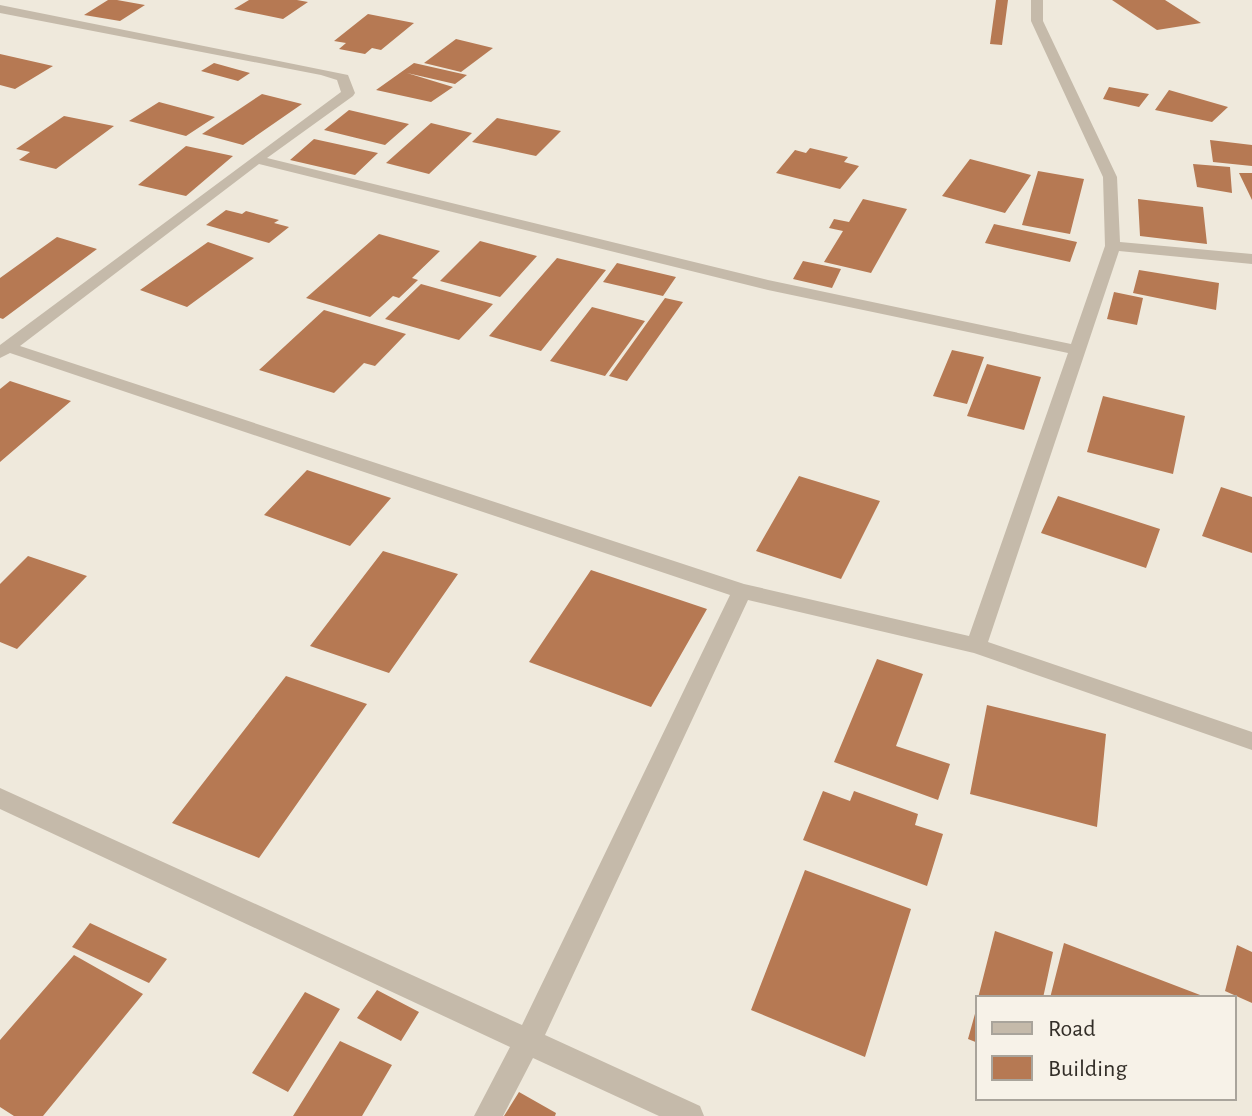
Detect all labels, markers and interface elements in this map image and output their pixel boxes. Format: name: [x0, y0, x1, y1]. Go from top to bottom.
legend: [976, 996, 1236, 1100]
text: Road: [1048, 1017, 1096, 1041]
text: Building: [1048, 1057, 1127, 1081]

